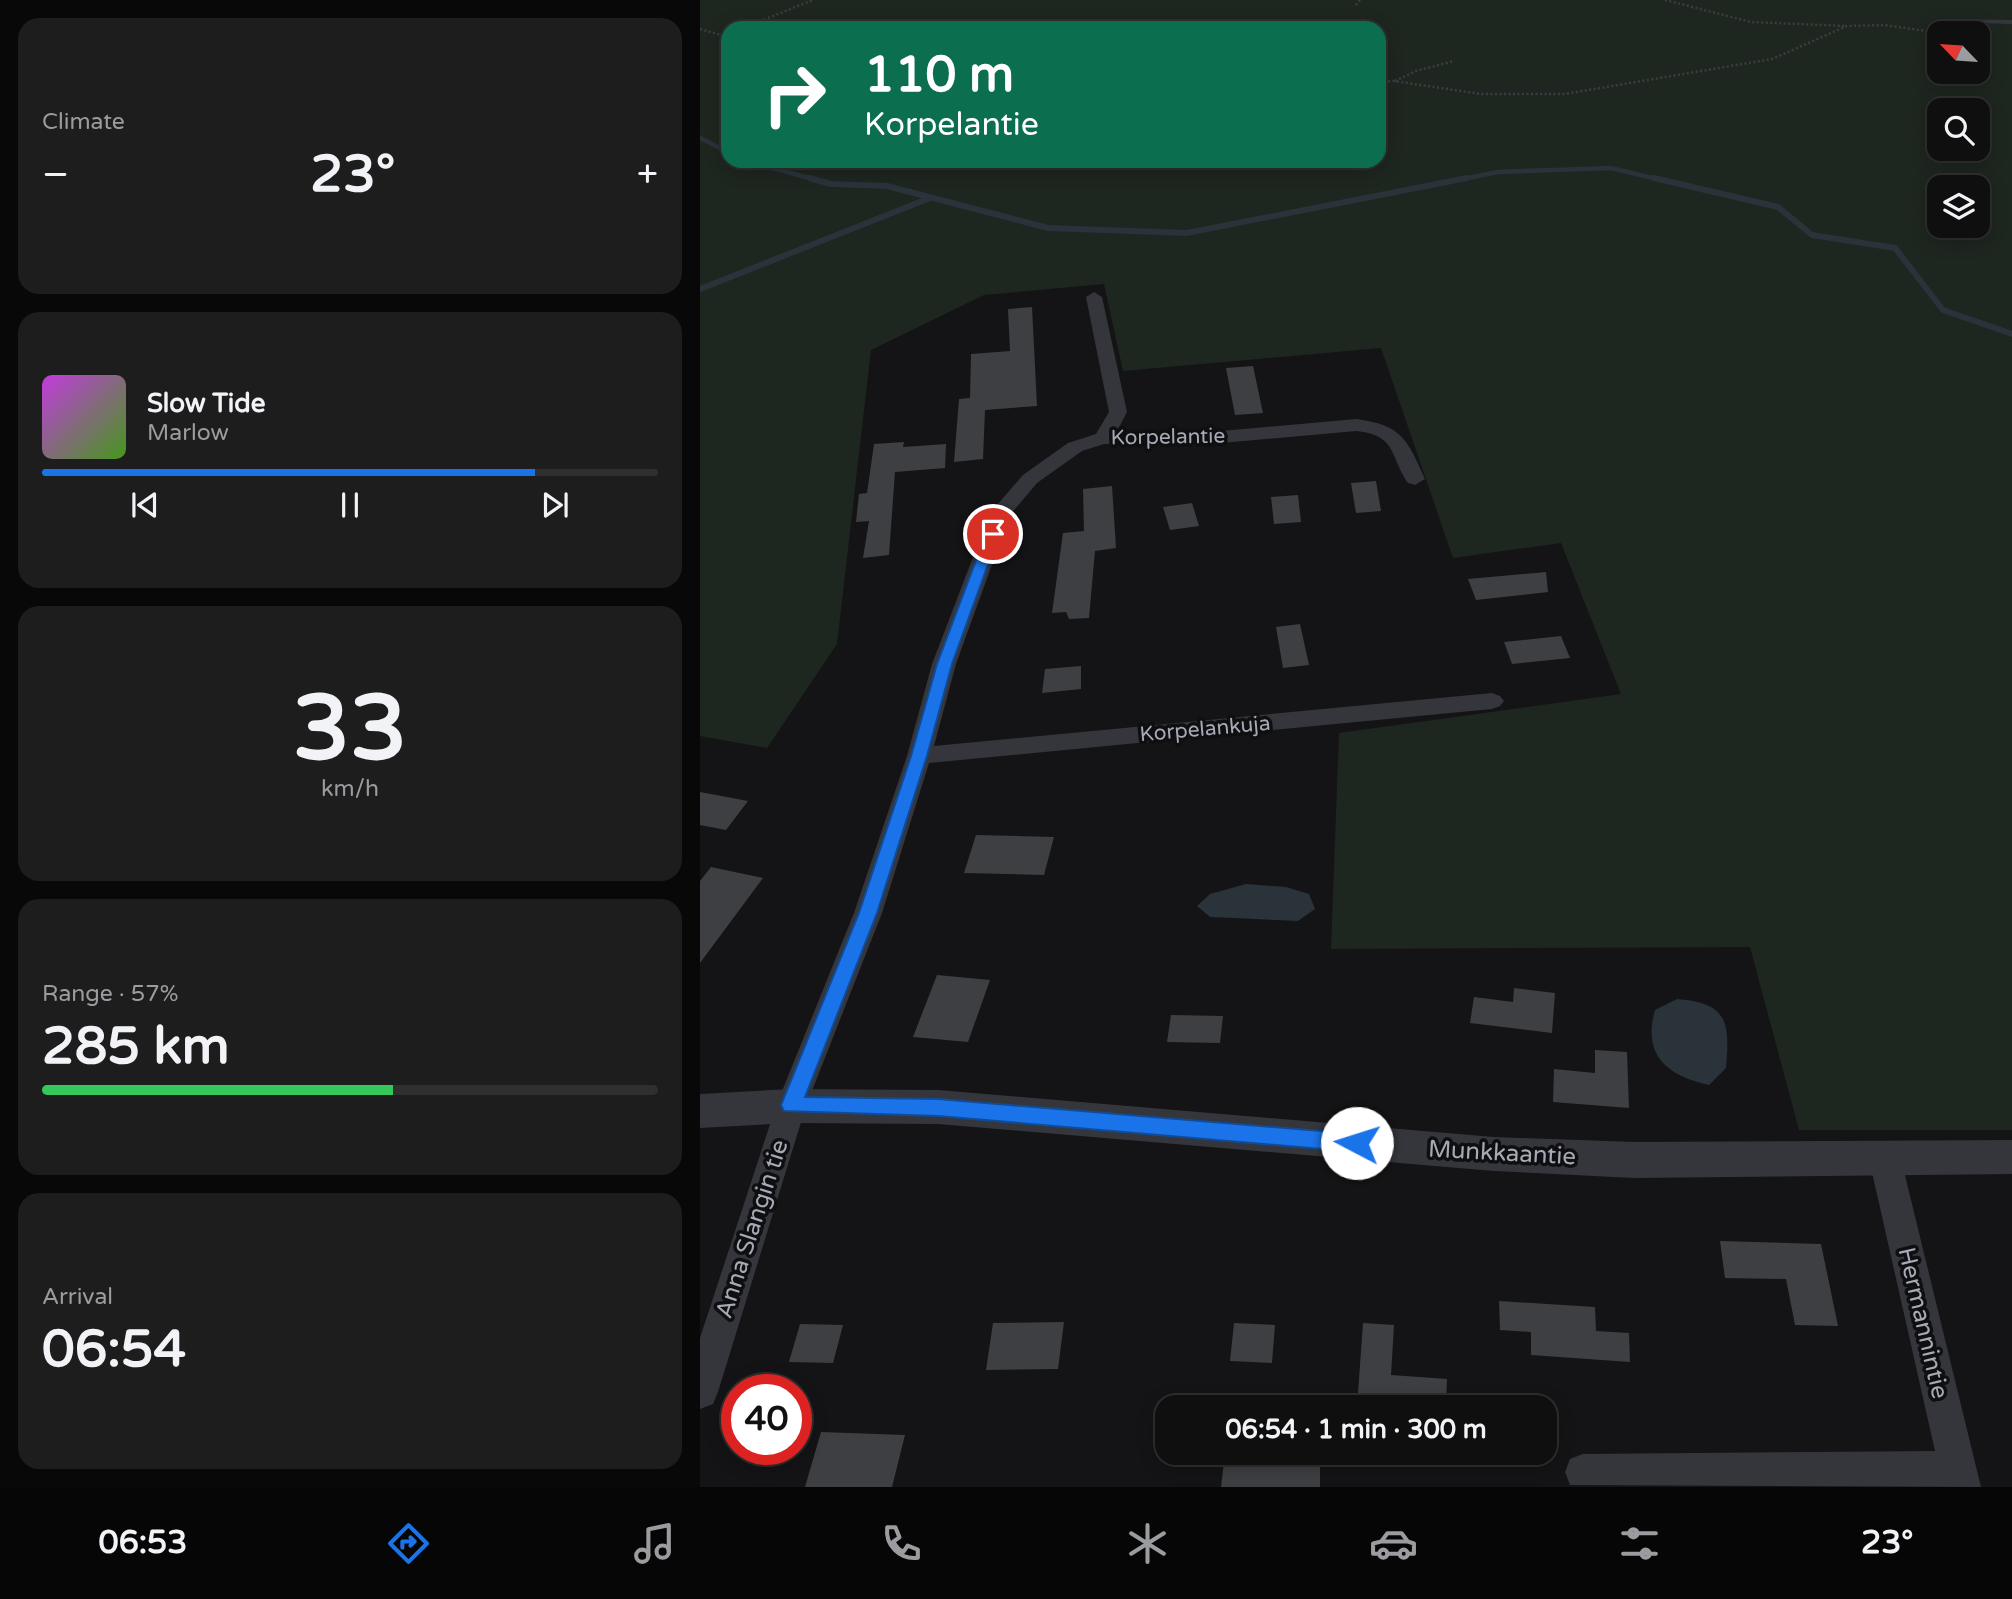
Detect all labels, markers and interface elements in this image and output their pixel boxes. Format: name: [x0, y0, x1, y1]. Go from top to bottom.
north arrow: [1927, 21, 1990, 84]
map controls: [1927, 21, 1990, 238]
text: 110 m: [864, 46, 1014, 105]
icon: right: [749, 49, 840, 140]
button: search: [1927, 98, 1990, 161]
text: Korpelantie: [864, 106, 1039, 144]
text: Climate: [42, 108, 125, 136]
text: 23°: [310, 143, 395, 206]
text: −: [42, 152, 69, 198]
text: +: [637, 152, 658, 198]
button: layers: [1927, 175, 1990, 238]
text: Slow Tide: [147, 388, 265, 419]
text: Marlow: [147, 419, 229, 447]
street label: Korpelantie: [1110, 423, 1226, 450]
icon: previous: [126, 486, 164, 524]
icon: pause: [331, 486, 369, 524]
icon: next: [536, 486, 574, 524]
pin: [963, 504, 1023, 564]
icon: arrive: [974, 515, 1012, 553]
text: 33: [293, 674, 407, 784]
street label: Korpelankuja: [1139, 711, 1271, 747]
text: km/h: [321, 775, 379, 803]
text: Range · 57%: [42, 980, 178, 1008]
text: 285 km: [42, 1015, 230, 1078]
position arrow: [1320, 1106, 1394, 1180]
street label: Munkkaantie: [1427, 1135, 1577, 1171]
street label: Anna Slangin tie: [709, 1136, 795, 1322]
street label: Hermannintie: [1892, 1245, 1954, 1401]
text: Arrival: [42, 1283, 113, 1311]
text: 06:54: [42, 1318, 186, 1381]
speed limit sign: 40: [721, 1374, 812, 1465]
text: 06:54 · 1 min · 300 m: [1225, 1414, 1487, 1445]
icon: directions: [384, 1519, 433, 1568]
icon: music: [630, 1519, 679, 1568]
icon: phone: [877, 1519, 926, 1568]
icon: climate: [1123, 1519, 1172, 1568]
icon: car: [1369, 1519, 1418, 1568]
icon: filters: [1615, 1519, 1664, 1568]
text: 06:53: [99, 1524, 187, 1562]
text: 23°: [1861, 1524, 1913, 1562]

